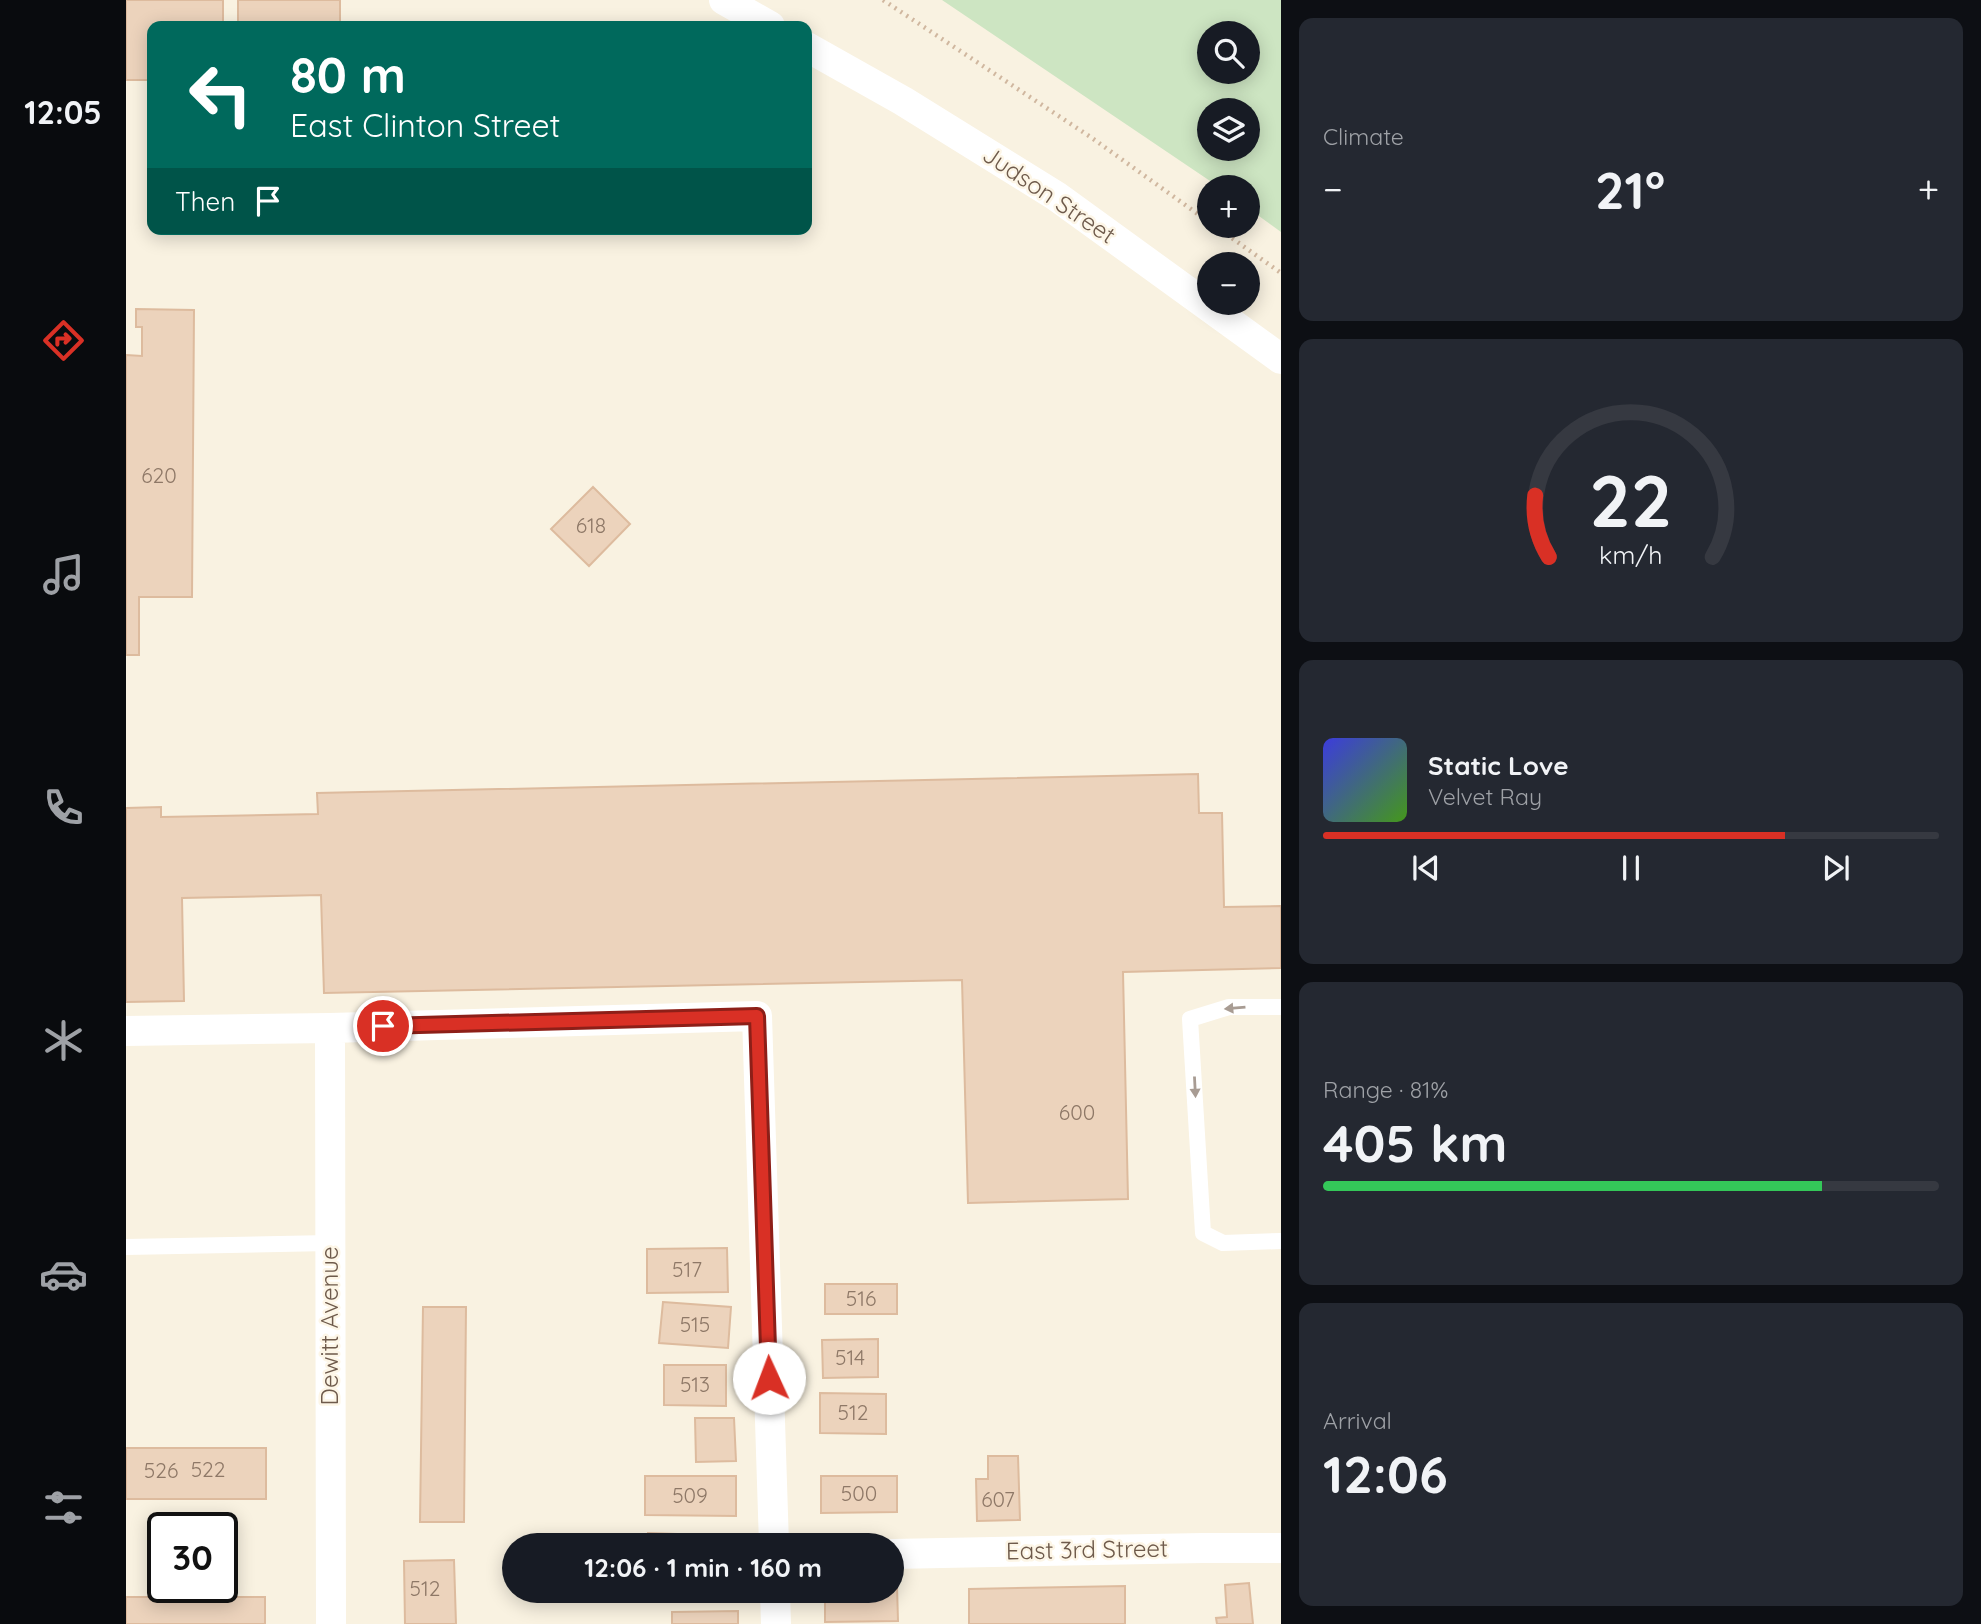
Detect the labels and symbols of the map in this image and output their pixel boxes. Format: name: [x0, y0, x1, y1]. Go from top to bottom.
street label: Judson Street: [977, 139, 1122, 250]
house number: 620: [141, 462, 177, 488]
house number: 618: [576, 512, 606, 538]
pin: [353, 996, 413, 1056]
one-way arrow: [1224, 1003, 1246, 1014]
one-way arrow: [1189, 1077, 1200, 1099]
house number: 600: [1059, 1099, 1095, 1125]
street label: Dewitt Avenue: [314, 1246, 344, 1406]
house number: 517: [672, 1256, 702, 1282]
house number: 516: [846, 1285, 876, 1311]
house number: 515: [680, 1311, 710, 1337]
position arrow: [732, 1341, 806, 1415]
house number: 514: [835, 1344, 865, 1370]
house number: 513: [680, 1371, 710, 1397]
house number: 512: [838, 1399, 868, 1425]
house number: 522: [191, 1456, 225, 1482]
house number: 526: [144, 1457, 178, 1483]
house number: 500: [841, 1480, 877, 1506]
house number: 509: [672, 1482, 708, 1508]
house number: 607: [981, 1486, 1015, 1512]
speed limit sign: 30: [147, 1512, 238, 1603]
street label: East 3rd Street: [1006, 1533, 1168, 1565]
house number: 512: [410, 1575, 440, 1601]

